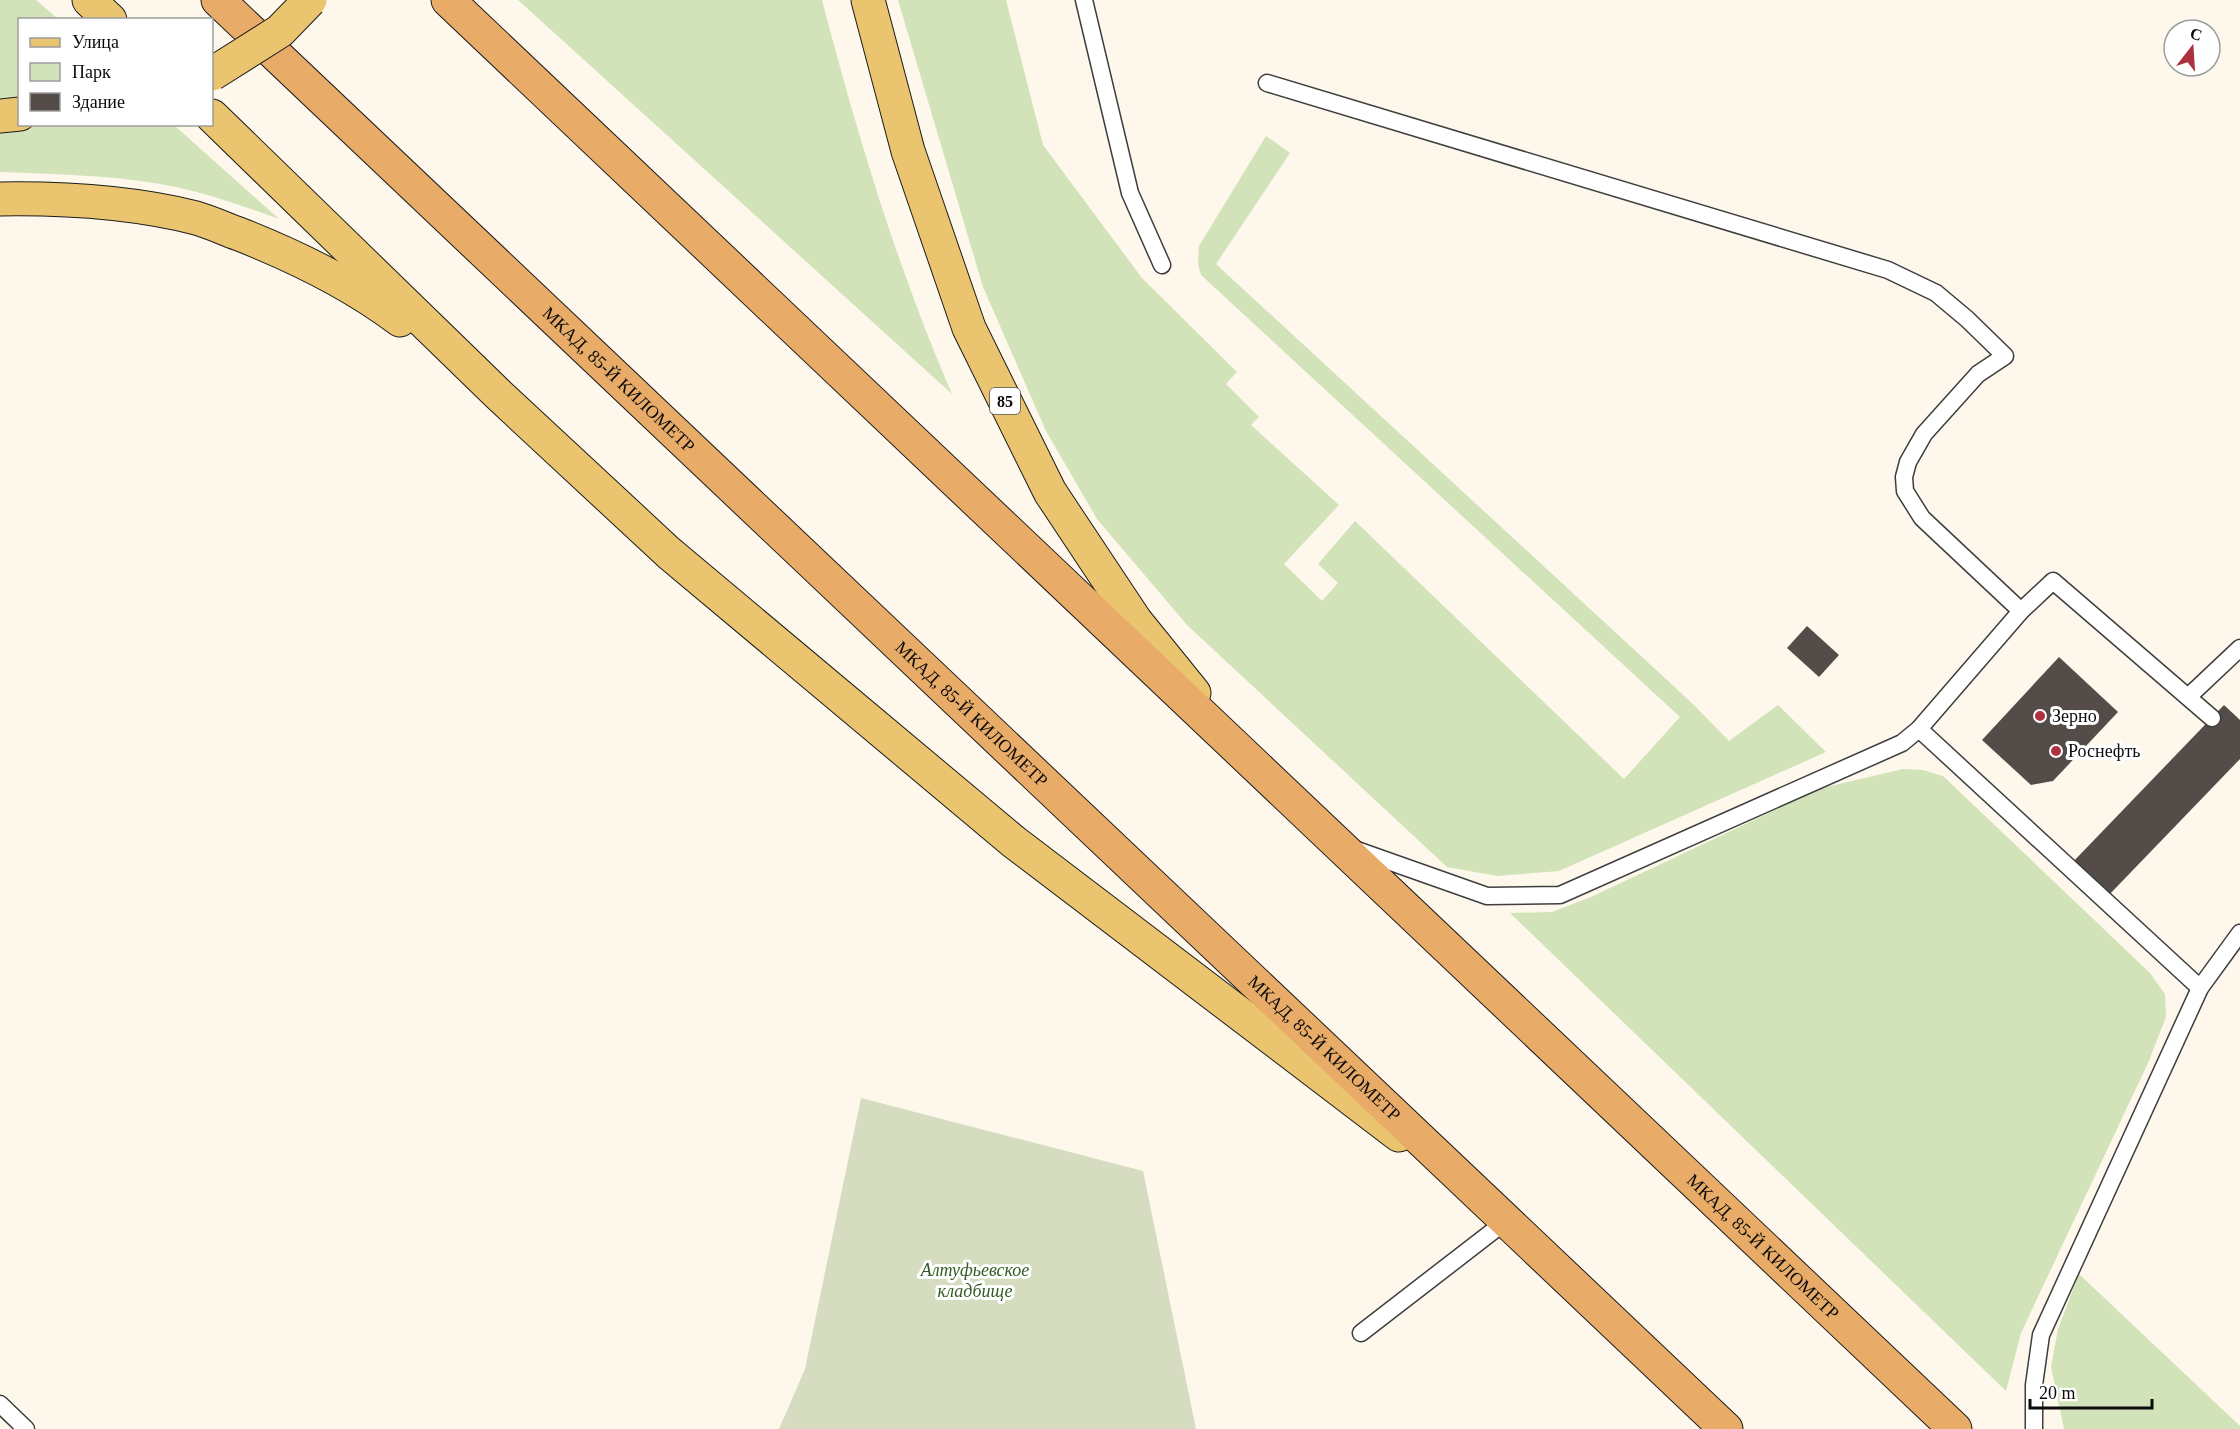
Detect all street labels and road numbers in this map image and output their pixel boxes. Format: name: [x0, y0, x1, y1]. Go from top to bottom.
street label: МКАД, 85-Й КИЛОМЕТР: [538, 303, 699, 456]
road number: 85: [990, 388, 1020, 414]
street label: МКАД, 85-Й КИЛОМЕТР: [891, 637, 1052, 791]
street label: МКАД, 85-Й КИЛОМЕТР: [1244, 972, 1404, 1125]
street label: МКАД, 85-Й КИЛОМЕТР: [1683, 1170, 1843, 1324]

